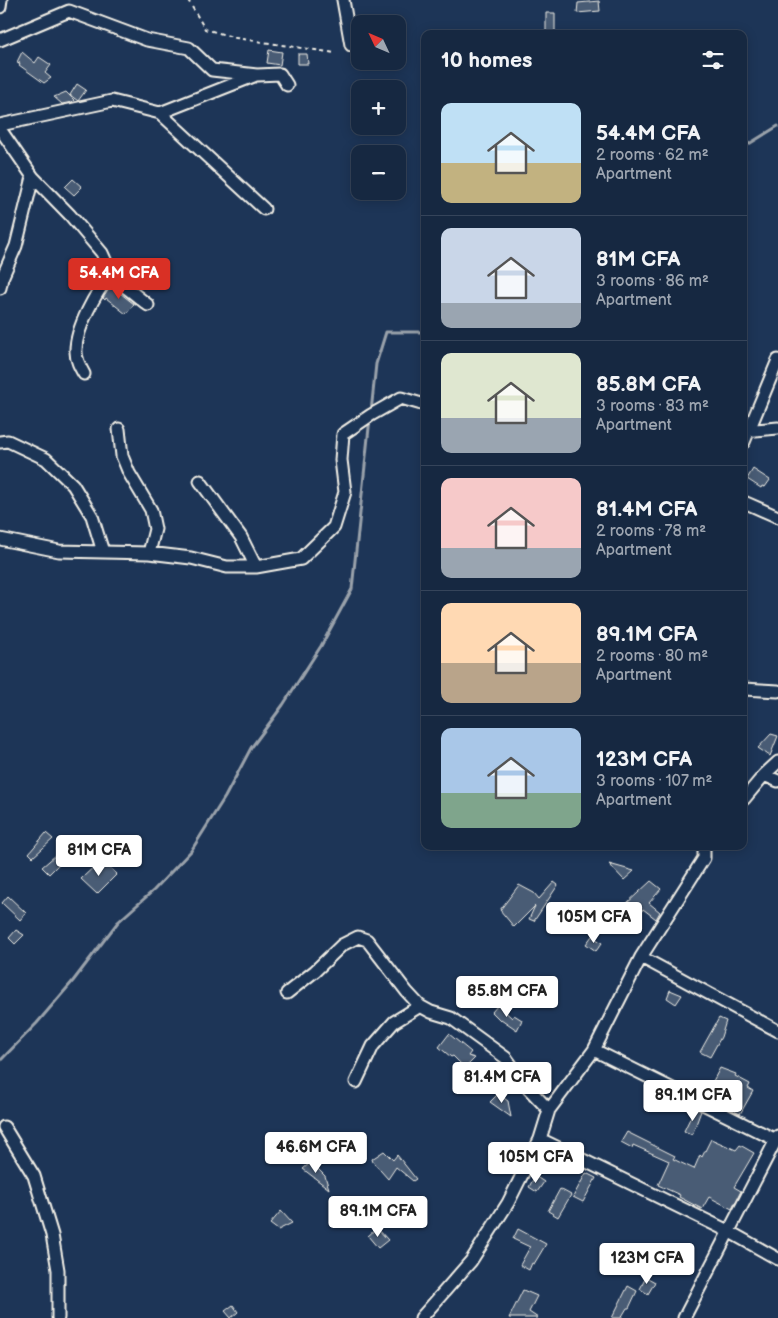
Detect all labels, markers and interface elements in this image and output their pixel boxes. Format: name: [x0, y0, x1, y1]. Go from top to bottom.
north arrow: [351, 15, 406, 70]
map controls: [351, 15, 406, 200]
icon: filters: [699, 46, 727, 74]
text: 10 homes: [441, 48, 532, 73]
button: +: [351, 80, 406, 135]
text: 54.4M CFA: [596, 121, 700, 146]
icon: home: [481, 123, 541, 183]
button: −: [351, 145, 406, 200]
text: 2 rooms · 62 m²: [596, 146, 709, 165]
text: Apartment: [596, 165, 672, 184]
text: 81M CFA: [596, 247, 680, 272]
icon: home: [481, 248, 541, 308]
pin: 54.4M CFA: [62, 258, 176, 300]
text: 54.4M CFA: [79, 264, 159, 283]
text: 3 rooms · 86 m²: [596, 272, 709, 291]
text: Apartment: [596, 291, 672, 310]
text: 85.8M CFA: [596, 372, 701, 397]
icon: home: [481, 373, 541, 433]
text: 3 rooms · 83 m²: [596, 397, 709, 416]
text: Apartment: [596, 416, 672, 435]
text: 81.4M CFA: [596, 497, 697, 522]
icon: home: [481, 498, 541, 558]
text: 2 rooms · 78 m²: [596, 522, 706, 541]
text: Apartment: [596, 541, 672, 560]
text: 89.1M CFA: [596, 622, 697, 647]
icon: home: [481, 623, 541, 683]
text: 2 rooms · 80 m²: [596, 647, 708, 666]
text: Apartment: [596, 666, 672, 685]
text: 123M CFA: [596, 747, 692, 772]
icon: home: [481, 748, 541, 808]
text: 3 rooms · 107 m²: [596, 772, 712, 791]
text: Apartment: [596, 791, 672, 810]
pin: 81M CFA: [53, 834, 145, 877]
text: 81M CFA: [67, 841, 131, 860]
pin: 105M CFA: [542, 902, 646, 944]
text: 105M CFA: [557, 908, 631, 927]
pin: 85.8M CFA: [450, 976, 564, 1018]
text: 85.8M CFA: [467, 982, 547, 1001]
pin: 81.4M CFA: [445, 1062, 559, 1104]
text: 81.4M CFA: [463, 1068, 541, 1087]
pin: 89.1M CFA: [636, 1080, 750, 1122]
text: 89.1M CFA: [654, 1086, 732, 1105]
pin: 46.6M CFA: [259, 1132, 373, 1174]
text: 46.6M CFA: [276, 1138, 356, 1157]
pin: 105M CFA: [484, 1142, 588, 1184]
text: 105M CFA: [499, 1148, 573, 1167]
pin: 89.1M CFA: [321, 1196, 435, 1238]
text: 89.1M CFA: [339, 1202, 417, 1221]
pin: 123M CFA: [595, 1242, 699, 1285]
text: 123M CFA: [610, 1249, 684, 1268]

